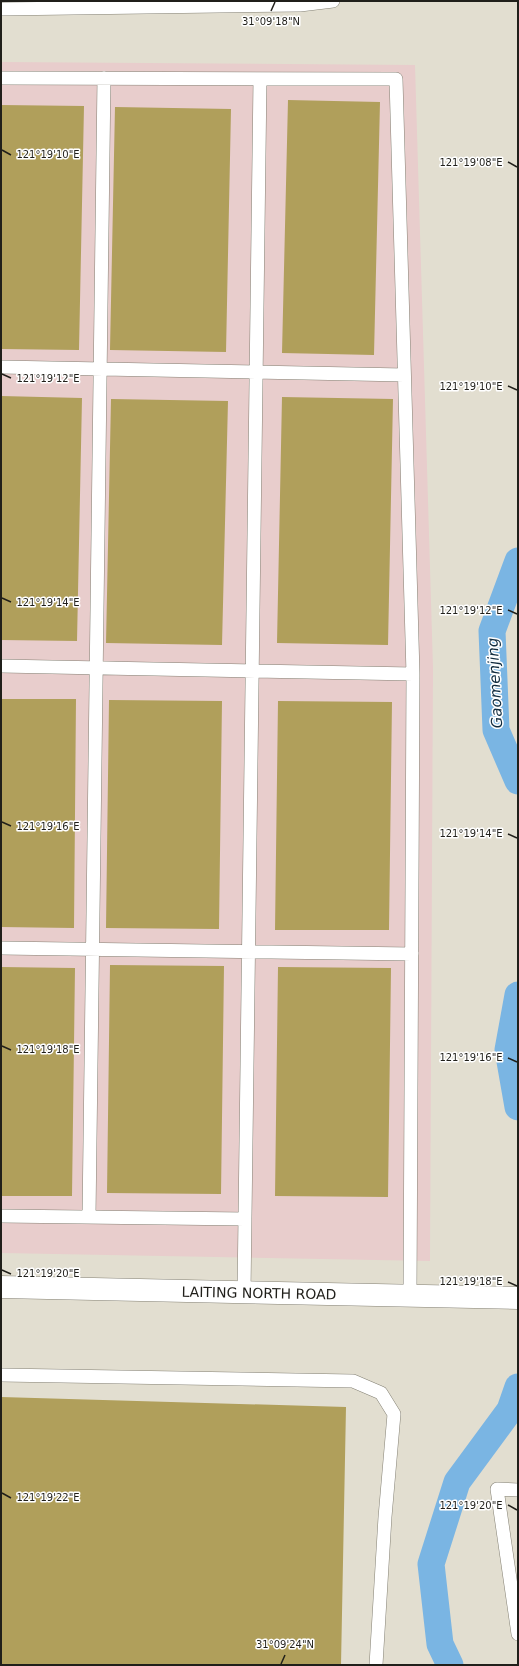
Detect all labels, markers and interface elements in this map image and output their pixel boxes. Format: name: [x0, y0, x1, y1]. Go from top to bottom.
text: 31°09'18"N: [242, 16, 300, 27]
text: 121°19'10"E: [16, 149, 80, 160]
text: 121°19'08"E: [439, 157, 503, 168]
text: 121°19'12"E: [16, 373, 80, 384]
text: 121°19'10"E: [439, 381, 503, 392]
text: 121°19'14"E: [16, 597, 80, 608]
text: 121°19'12"E: [439, 605, 503, 616]
water label: Gaomenjing: [484, 637, 506, 729]
text: 121°19'16"E: [16, 821, 80, 832]
text: 121°19'14"E: [439, 828, 503, 839]
text: 121°19'18"E: [16, 1044, 80, 1055]
text: 121°19'16"E: [439, 1052, 503, 1063]
text: 121°19'20"E: [16, 1268, 80, 1279]
text: 121°19'18"E: [439, 1276, 503, 1287]
street label: LAITING NORTH ROAD: [181, 1284, 337, 1302]
text: 121°19'22"E: [16, 1492, 80, 1503]
text: 121°19'20"E: [439, 1500, 503, 1511]
text: 31°09'24"N: [256, 1639, 314, 1650]

